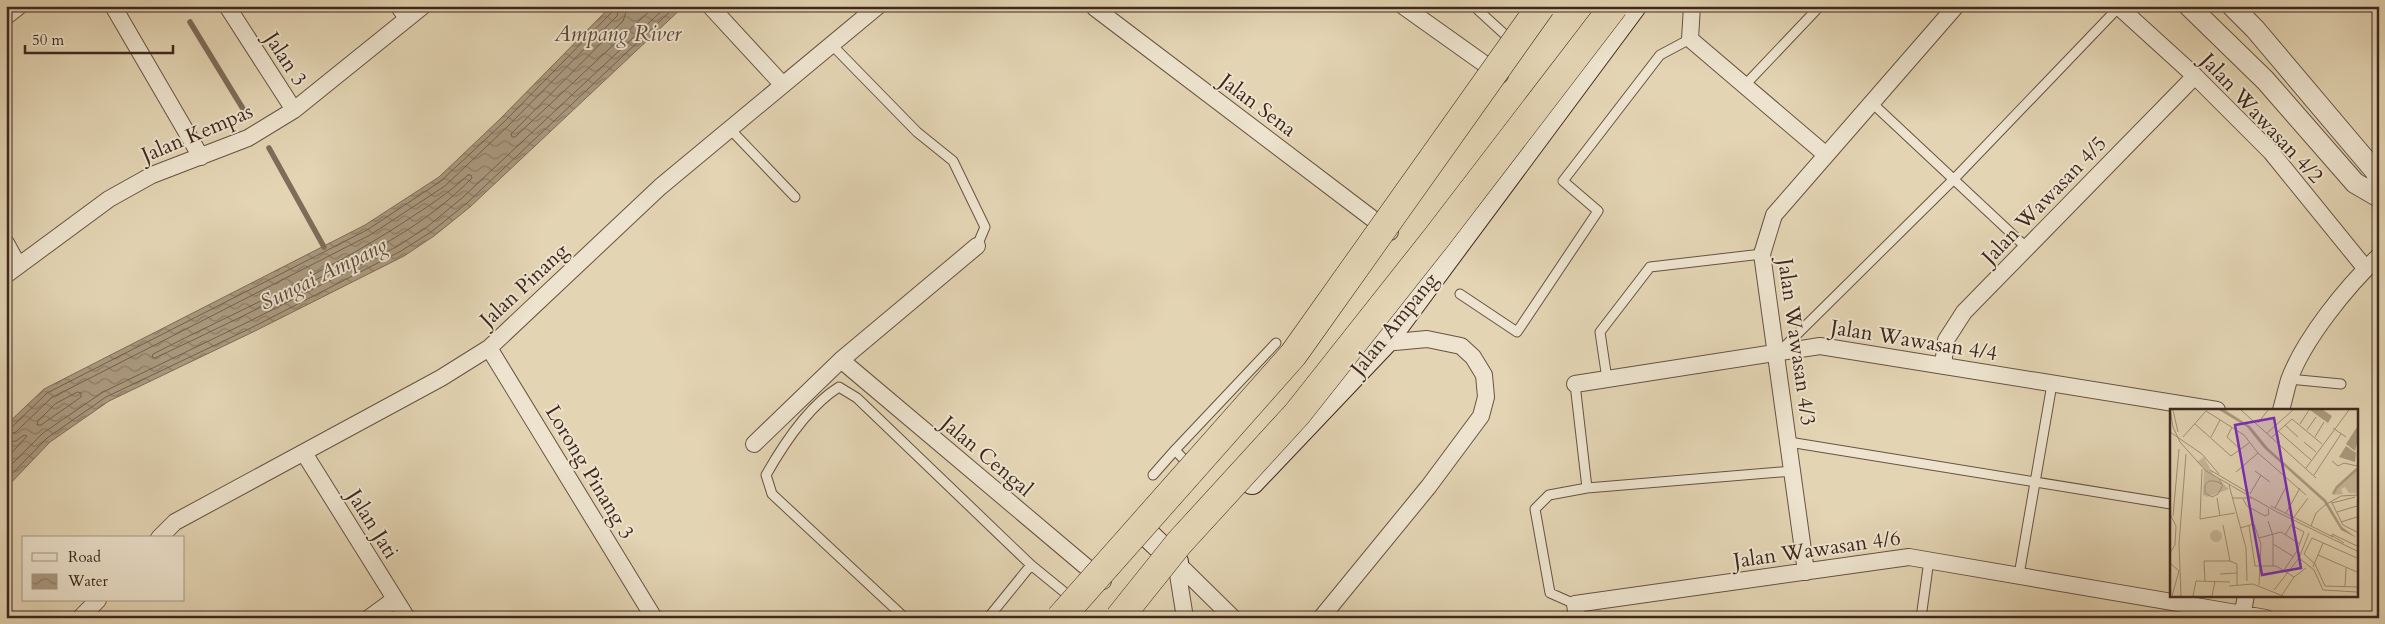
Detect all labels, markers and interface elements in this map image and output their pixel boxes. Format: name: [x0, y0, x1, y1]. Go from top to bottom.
water label: Ampang River: [554, 19, 682, 49]
scale bar: [25, 22, 172, 54]
street label: Jalan 3: [256, 24, 314, 92]
text: 50 m: [32, 30, 64, 50]
street label: Jalan Wawasan 4/2: [2192, 45, 2330, 190]
street label: Jalan Sena: [1211, 65, 1302, 144]
street label: Jalan Kempas: [134, 97, 257, 171]
street label: Jalan Wawasan 4/5: [1973, 130, 2113, 273]
water label: Sungai Ampang: [255, 230, 392, 318]
street label: Jalan Pinang: [472, 237, 575, 336]
street label: Jalan Wawasan 4/3: [1770, 254, 1823, 427]
street label: Jalan Ampang: [1342, 267, 1445, 384]
street label: Jalan Wawasan 4/4: [1826, 313, 2000, 368]
street label: Lorong Pinang 3: [538, 400, 641, 545]
street label: Jalan Cengal: [932, 407, 1039, 503]
inset map: [2170, 409, 2358, 596]
street label: Jalan Jati: [338, 481, 405, 565]
street label: Jalan Wawasan 4/6: [1729, 523, 1902, 576]
legend: [22, 536, 185, 602]
text: Road: [68, 547, 101, 567]
text: Water: [67, 571, 109, 591]

